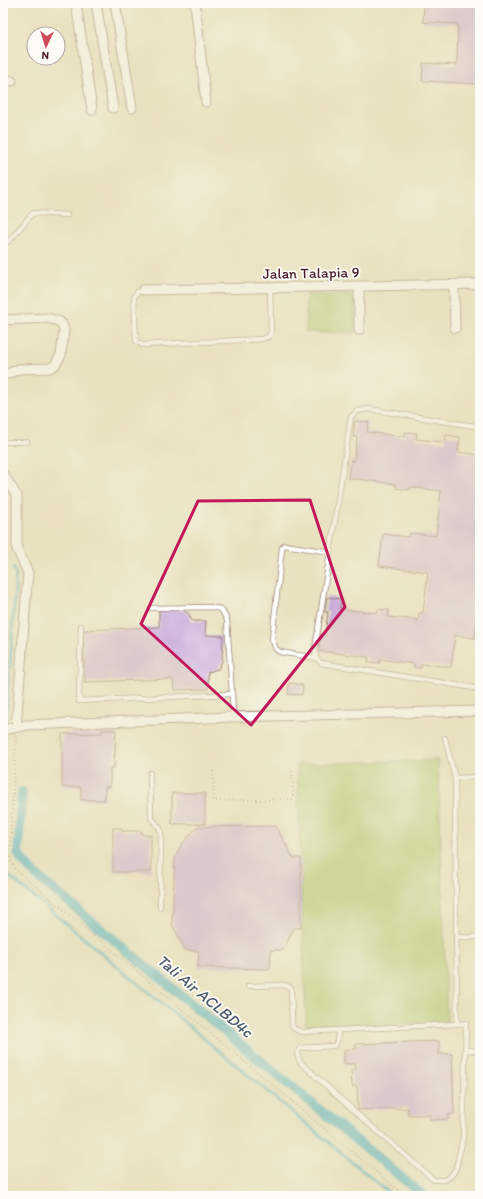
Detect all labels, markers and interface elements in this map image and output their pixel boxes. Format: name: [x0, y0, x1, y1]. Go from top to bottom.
north arrow: [26, 26, 66, 66]
text: N: [41, 49, 50, 62]
street label: Jalan Talapia 9: [262, 263, 360, 283]
water label: Tali Air ACLBD4c: [153, 951, 257, 1042]

